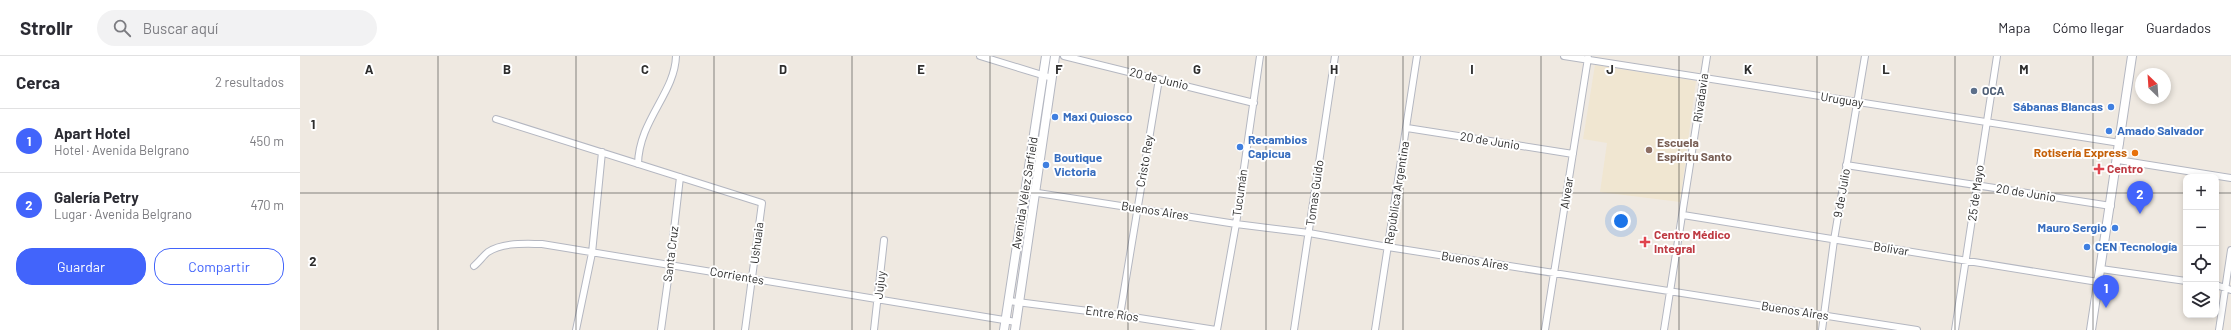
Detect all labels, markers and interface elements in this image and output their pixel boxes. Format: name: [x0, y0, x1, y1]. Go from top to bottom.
search box: [97, 10, 377, 46]
text: Strollr: [20, 16, 73, 39]
icon: search: [111, 17, 133, 39]
text: Buscar aquí: [143, 19, 218, 37]
text: Mapa: [1998, 19, 2030, 36]
text: Cómo llegar: [2052, 19, 2124, 36]
text: Guardados: [2146, 19, 2211, 36]
text: A: [365, 61, 374, 77]
text: B: [503, 61, 511, 77]
text: C: [641, 61, 649, 77]
text: D: [779, 61, 787, 77]
text: E: [917, 61, 925, 77]
text: F: [1055, 61, 1063, 77]
text: G: [1193, 61, 1201, 77]
text: H: [1330, 61, 1338, 77]
text: I: [1470, 61, 1474, 77]
text: J: [1606, 61, 1614, 77]
text: K: [1744, 61, 1752, 77]
text: L: [1882, 61, 1890, 77]
text: M: [2019, 61, 2029, 77]
street label: 20 de Junio: [1128, 64, 1190, 92]
north arrow: [2135, 68, 2171, 104]
text: Cerca: [16, 72, 60, 92]
street label: Rivadavia: [1690, 72, 1710, 123]
text: 2 resultados: [215, 74, 284, 90]
place label: OCA: [1982, 83, 2005, 97]
marker: OCA: [1969, 86, 1979, 96]
street label: Uruguay: [1820, 89, 1865, 109]
place label: Sábanas Blancas: [2013, 99, 2103, 113]
marker: Sábanas Blancas: [2106, 102, 2116, 112]
place label: Maxi Quiosco: [1063, 109, 1133, 123]
marker: Maxi Quiosco: [1050, 112, 1060, 122]
text: 1: [311, 116, 315, 132]
place label: Amado Salvador: [2117, 123, 2204, 137]
text: Apart Hotel: [54, 124, 130, 142]
marker: Amado Salvador: [2104, 126, 2114, 136]
street label: 20 de Junio: [1459, 128, 1521, 152]
place label: Recambios Capicua: [1248, 132, 1307, 160]
text: 1: [27, 133, 31, 149]
text: 450 m: [249, 133, 284, 149]
street label: Cristo Rey: [1133, 133, 1156, 188]
place label: Escuela Espíritu Santo: [1657, 135, 1732, 163]
street label: Avenida Vélez Sarfield: [1008, 136, 1040, 250]
street label: República Argentina: [1381, 140, 1411, 246]
text: Hotel · Avenida Belgrano: [54, 142, 189, 158]
marker: Recambios Capicua: [1235, 142, 1245, 152]
marker: Escuela Espíritu Santo: [1644, 145, 1654, 155]
place label: Rotisería Express: [2034, 145, 2127, 159]
marker: Rotisería Express: [2130, 148, 2140, 158]
place label: Boutique Victoria: [1054, 150, 1103, 178]
street label: Tomas Guido: [1302, 159, 1326, 227]
marker: Boutique Victoria: [1041, 160, 1051, 170]
place label: Centro: [2107, 161, 2143, 175]
street label: 25 de Mayo: [1964, 164, 1986, 222]
marker: Centro: [2094, 164, 2104, 174]
street label: 9 de Julio: [1830, 167, 1852, 219]
street label: Tucumán: [1229, 168, 1249, 218]
map controls: [2183, 174, 2219, 318]
button: +: [2183, 174, 2219, 210]
street label: Alvear: [1557, 175, 1576, 210]
street label: 20 de Junio: [1995, 180, 2057, 204]
pin: 2: [2127, 181, 2153, 214]
text: Galería Petry: [54, 188, 139, 206]
text: 2: [25, 197, 33, 213]
text: 470 m: [250, 197, 284, 213]
street label: Buenos Aires: [1120, 198, 1190, 222]
text: Lugar · Avenida Belgrano: [54, 206, 192, 222]
button: −: [2183, 210, 2219, 246]
your location: [1611, 211, 1631, 231]
place label: Mauro Sergio: [2038, 220, 2107, 234]
street label: Ushuaia: [747, 221, 766, 264]
marker: Mauro Sergio: [2110, 223, 2120, 233]
street label: Santa Cruz: [660, 225, 680, 282]
place label: Centro Médico Integral: [1654, 227, 1731, 255]
marker: Centro Médico Integral: [1639, 236, 1651, 248]
street label: Bolivar: [1872, 238, 1911, 258]
place label: CEN Tecnología: [2095, 239, 2177, 253]
marker: CEN Tecnología: [2082, 242, 2092, 252]
button: locate: [2183, 246, 2219, 282]
button: Guardar: [16, 248, 146, 285]
button: Compartir: [154, 248, 284, 285]
street label: Buenos Aires: [1440, 248, 1510, 272]
text: 2: [309, 253, 317, 269]
street label: Corrientes: [709, 263, 766, 287]
street label: Jujuy: [871, 270, 887, 300]
pin: 1: [2093, 275, 2119, 308]
button: layers: [2183, 282, 2219, 318]
street label: Buenos Aires: [1760, 298, 1830, 322]
street label: Entre Ríos: [1085, 302, 1140, 324]

